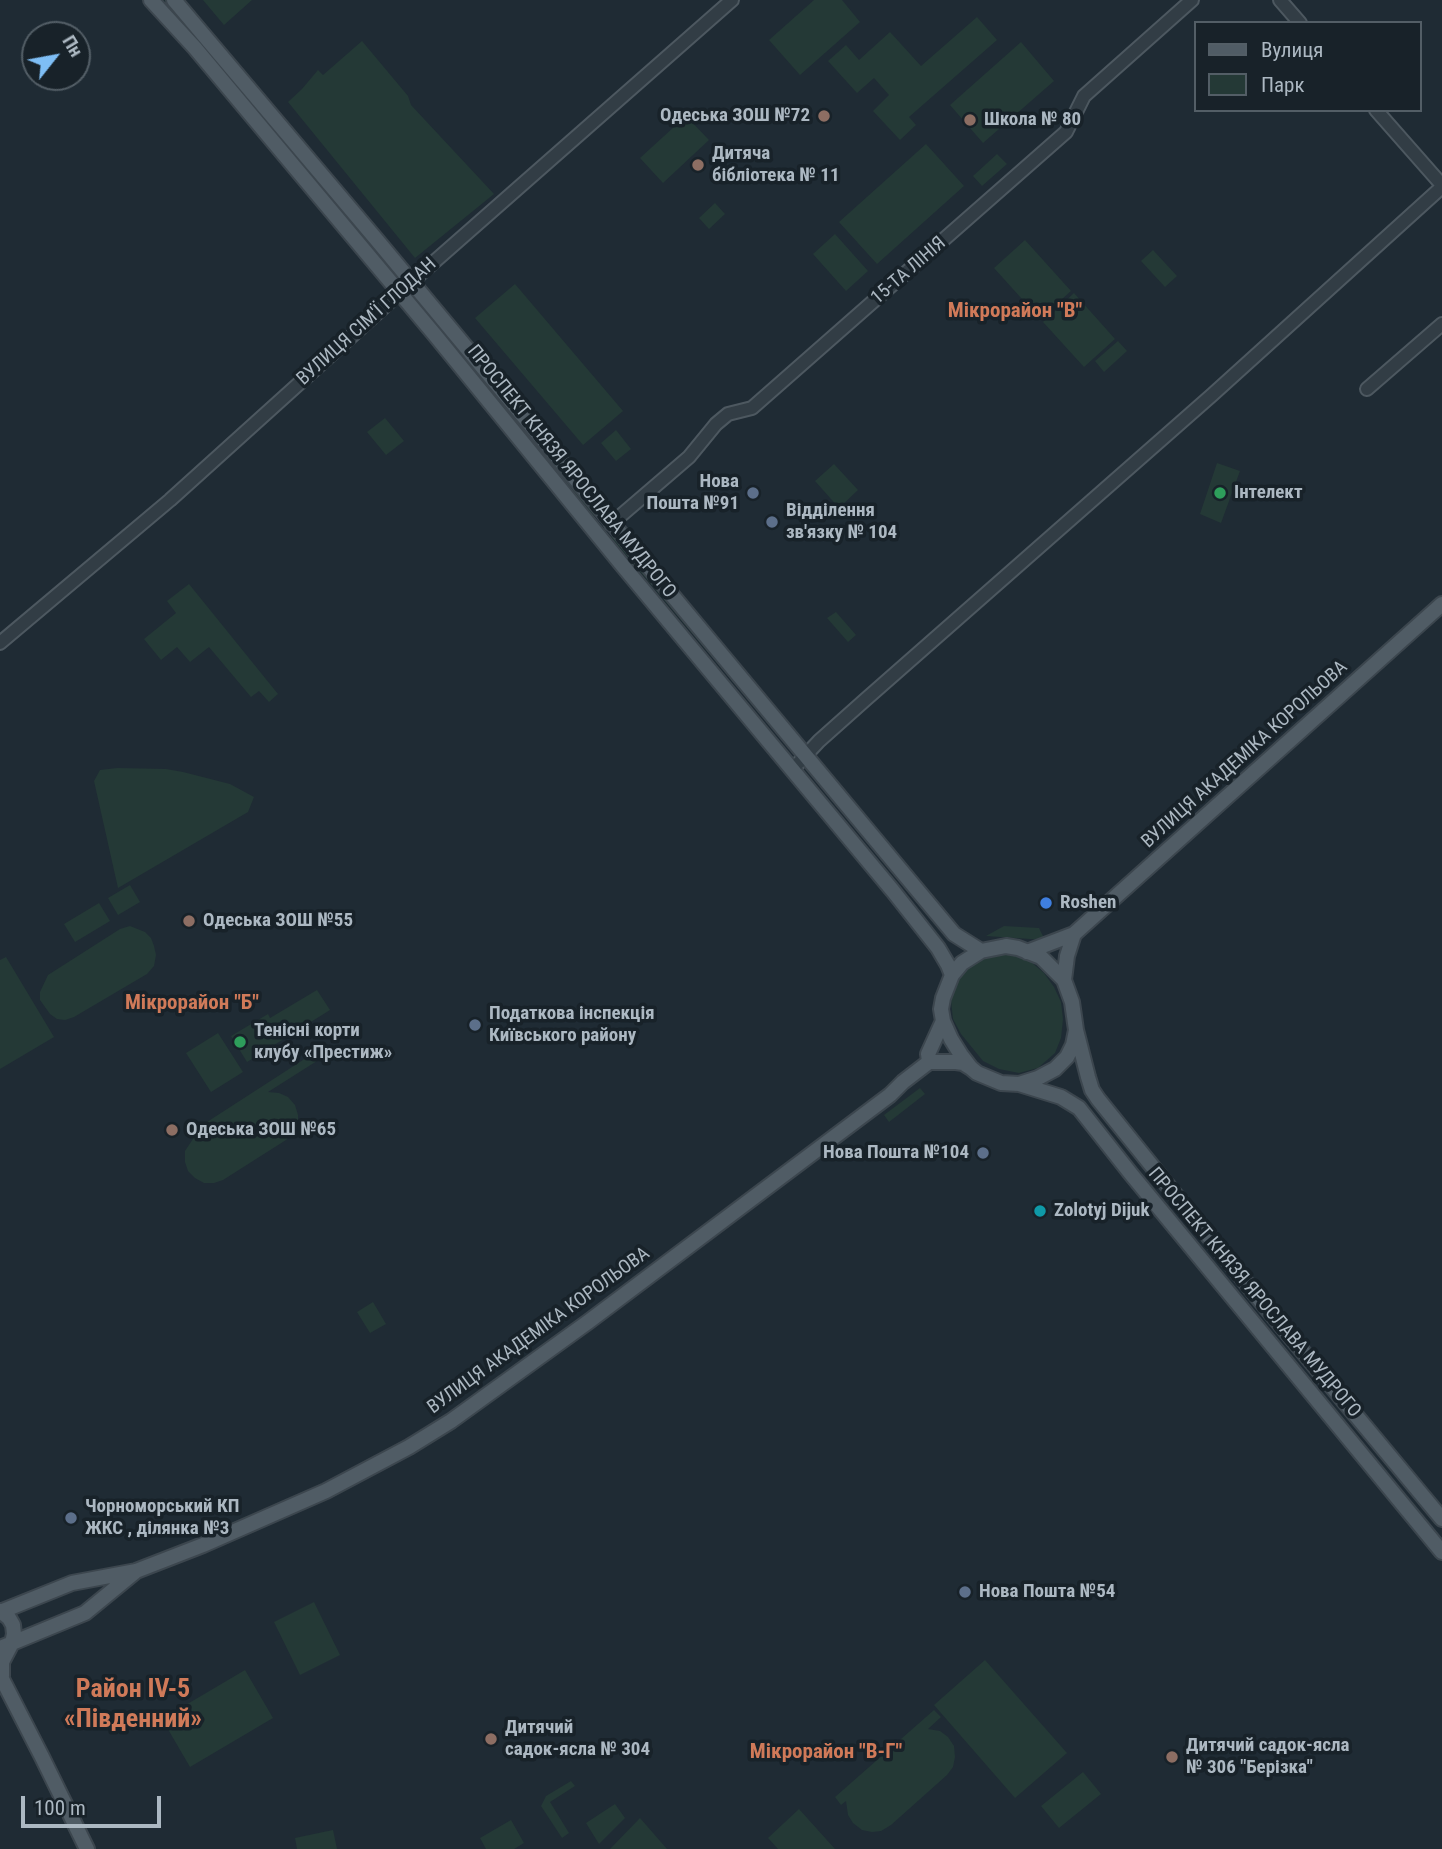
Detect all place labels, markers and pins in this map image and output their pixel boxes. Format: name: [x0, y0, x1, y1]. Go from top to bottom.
place label: Одеська ЗОШ №72: [660, 105, 810, 127]
marker: Одеська ЗОШ №72: [816, 108, 832, 124]
place label: Школа № 80: [984, 109, 1081, 131]
marker: Школа № 80: [962, 112, 978, 128]
place label: Дитяча бібліотека № 11: [712, 143, 839, 187]
marker: Дитяча бібліотека № 11: [690, 157, 706, 173]
place label: Нова Пошта №91: [647, 471, 739, 515]
place label: Інтелект: [1234, 482, 1303, 504]
marker: Нова Пошта №91: [745, 485, 761, 501]
marker: Інтелект: [1212, 485, 1228, 501]
place label: Відділення зв'язку № 104: [786, 500, 897, 544]
marker: Відділення зв'язку № 104: [764, 514, 780, 530]
place label: Roshen: [1060, 892, 1116, 914]
marker: Roshen: [1038, 895, 1054, 911]
place label: Одеська ЗОШ №55: [203, 910, 353, 932]
marker: Одеська ЗОШ №55: [181, 913, 197, 929]
place label: Податкова інспекція Київського району: [489, 1003, 655, 1047]
marker: Податкова інспекція Київського району: [467, 1017, 483, 1033]
place label: Тенісні корти клубу «Престиж»: [254, 1020, 392, 1064]
marker: Тенісні корти клубу «Престиж»: [232, 1034, 248, 1050]
place label: Одеська ЗОШ №65: [186, 1119, 336, 1141]
marker: Одеська ЗОШ №65: [164, 1122, 180, 1138]
place label: Нова Пошта №104: [823, 1142, 969, 1164]
marker: Нова Пошта №104: [975, 1145, 991, 1161]
place label: Zolotyj Dijuk: [1054, 1200, 1150, 1222]
marker: Zolotyj Dijuk: [1032, 1203, 1048, 1219]
place label: Чорноморський КП ЖКС , ділянка №3: [85, 1496, 239, 1540]
marker: Чорноморський КП ЖКС , ділянка №3: [63, 1510, 79, 1526]
place label: Нова Пошта №54: [979, 1581, 1115, 1603]
marker: Нова Пошта №54: [957, 1584, 973, 1600]
place label: Дитячий садок-ясла № 304: [505, 1717, 650, 1761]
marker: Дитячий садок-ясла № 304: [483, 1731, 499, 1747]
place label: Дитячий садок-ясла № 306 "Берізка": [1186, 1735, 1350, 1779]
marker: Дитячий садок-ясла № 306 "Берізка": [1164, 1749, 1180, 1765]

